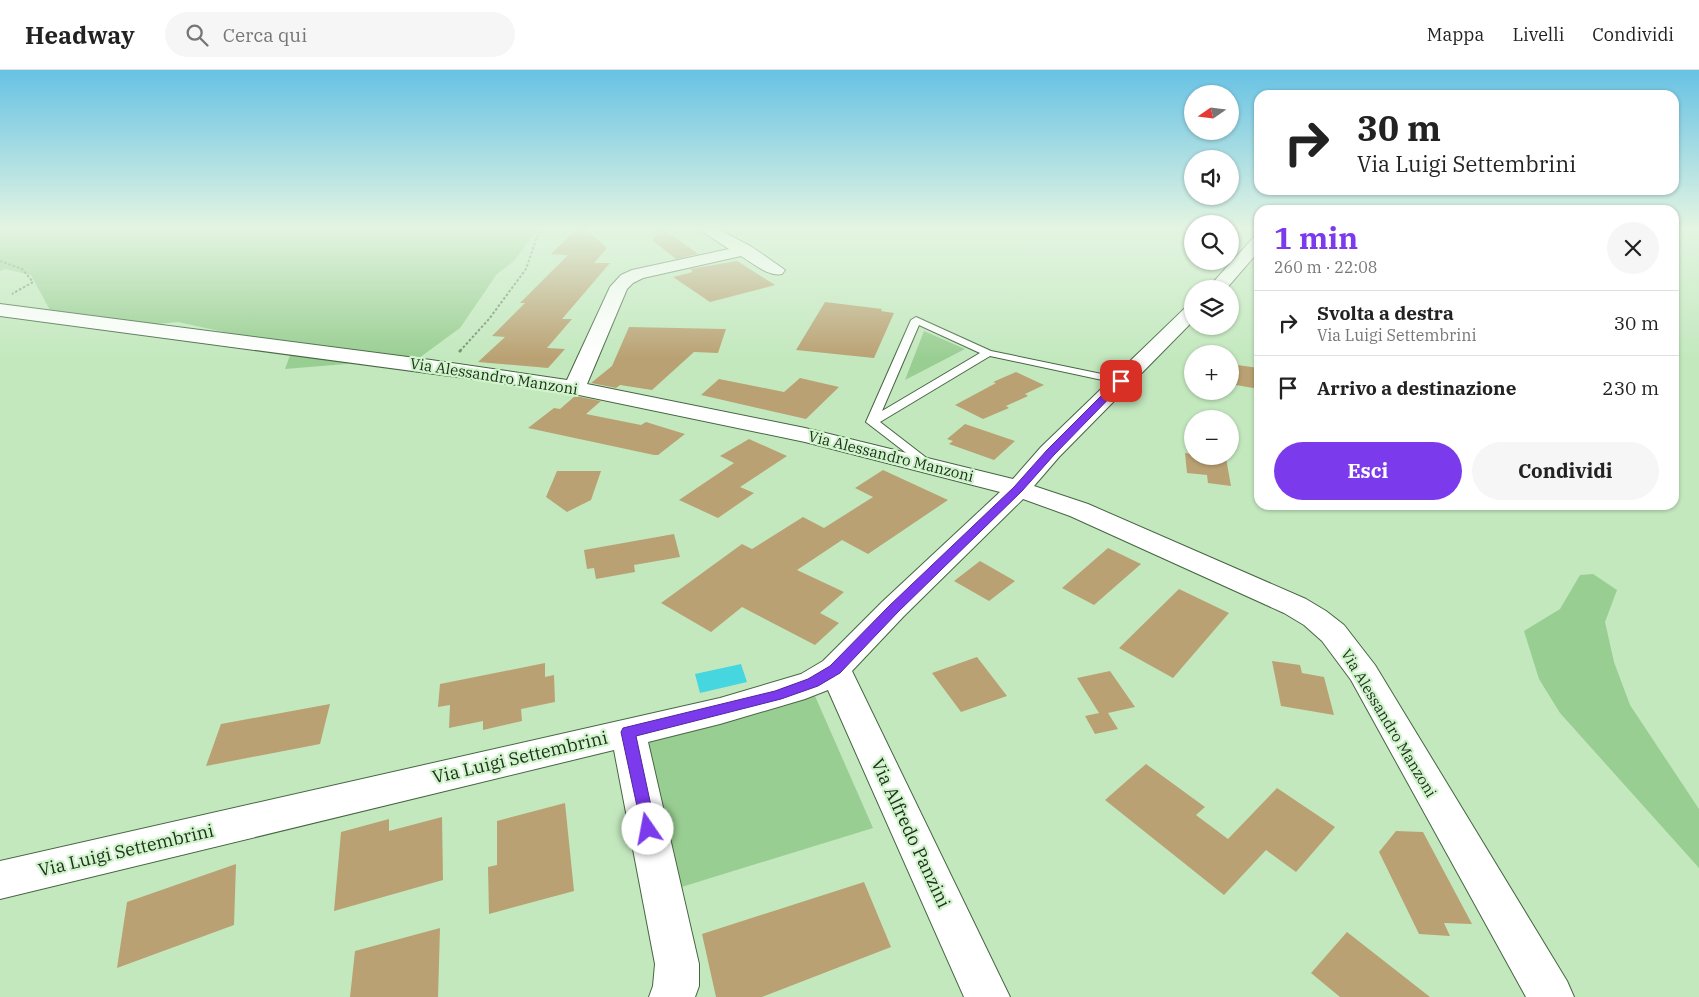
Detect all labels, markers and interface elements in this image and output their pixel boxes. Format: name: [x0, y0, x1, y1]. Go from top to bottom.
search box: [165, 12, 515, 57]
text: Headway: [25, 19, 135, 51]
icon: search: [183, 21, 211, 49]
text: Cerca qui: [223, 23, 307, 47]
text: Mappa: [1427, 23, 1484, 46]
text: Livelli: [1512, 23, 1564, 46]
text: Condividi: [1592, 23, 1674, 46]
north arrow: [1184, 85, 1239, 140]
map controls: [1184, 85, 1239, 465]
text: 30 m: [1357, 105, 1441, 151]
icon: right: [1274, 110, 1339, 175]
text: Via Luigi Settembrini: [1357, 149, 1576, 178]
button: sound: [1184, 150, 1239, 205]
button: search: [1184, 215, 1239, 270]
text: 1 min: [1274, 218, 1358, 257]
button: close: [1607, 222, 1659, 274]
text: 260 m · 22:08: [1274, 257, 1377, 277]
button: layers: [1184, 280, 1239, 335]
text: Svolta a destra: [1317, 301, 1454, 325]
icon: right: [1274, 309, 1302, 337]
text: 30 m: [1614, 311, 1659, 335]
text: Via Luigi Settembrini: [1317, 325, 1476, 345]
button: +: [1184, 345, 1239, 400]
street label: Via Alessandro Manzoni: [409, 353, 580, 399]
pin: [1100, 360, 1142, 402]
icon: arrive: [1107, 367, 1135, 395]
icon: arrive: [1274, 374, 1302, 402]
text: Arrivo a destinazione: [1317, 376, 1516, 400]
text: 230 m: [1602, 376, 1659, 400]
button: −: [1184, 410, 1239, 465]
street label: Via Alessandro Manzoni: [806, 426, 976, 486]
button: Esci: [1274, 442, 1462, 500]
button: Condividi: [1472, 442, 1659, 500]
street label: Via Alessandro Manzoni: [1337, 645, 1441, 801]
street label: Via Luigi Settembrini: [430, 726, 610, 788]
street label: Via Alfredo Panzini: [866, 755, 956, 912]
position arrow: [621, 802, 673, 854]
street label: Via Luigi Settembrini: [36, 819, 216, 881]

